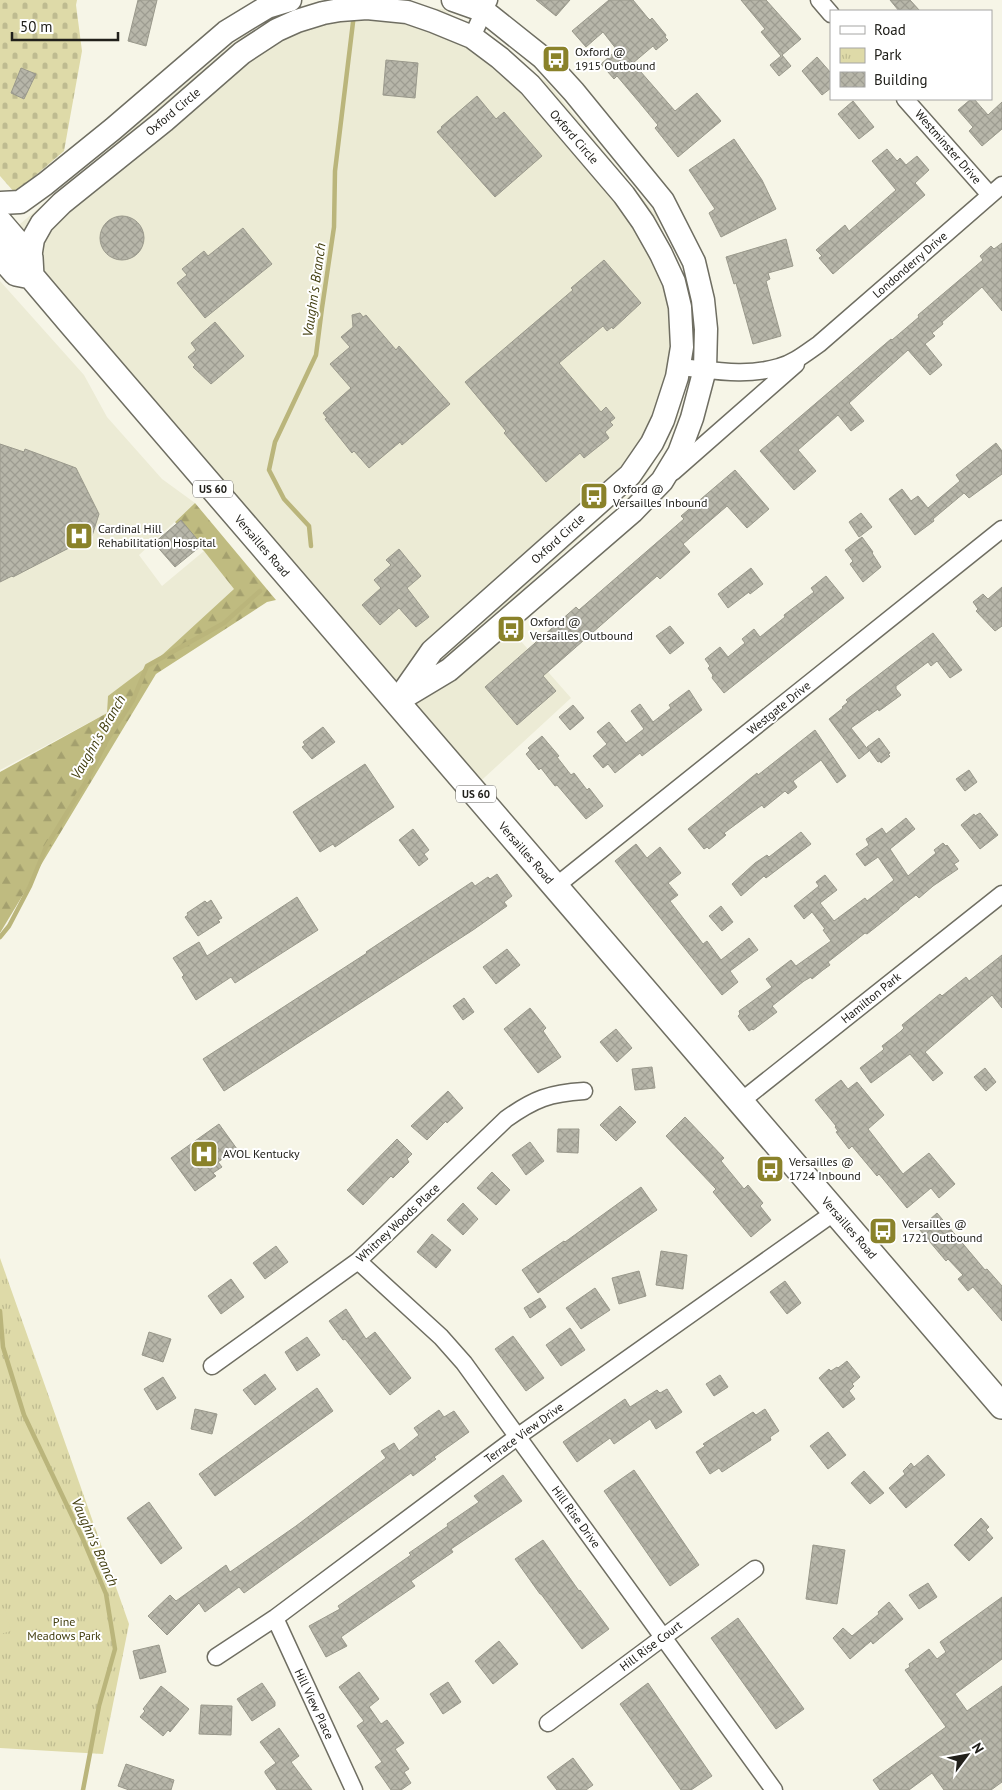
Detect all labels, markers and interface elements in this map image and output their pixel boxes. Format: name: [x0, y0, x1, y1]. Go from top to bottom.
scale bar: [12, 10, 119, 42]
legend: [830, 10, 992, 100]
text: 50 m: [20, 17, 53, 36]
text: Road: [874, 20, 906, 39]
bus stop icon: Oxford @ 1915 Outbound: [541, 44, 571, 74]
place label: Oxford @ 1915 Outbound: [575, 44, 656, 73]
text: Park: [874, 45, 902, 64]
text: Building: [874, 70, 928, 89]
street label: Oxford Circle: [142, 84, 203, 139]
street label: Oxford Circle: [547, 106, 602, 167]
street label: Westminster Drive: [912, 106, 985, 187]
street label: Londonderry Drive: [869, 228, 950, 301]
water label: Vaughn's Branch: [298, 242, 330, 338]
road number: US 60: [193, 480, 233, 498]
bus stop icon: Oxford @ Versailles Inbound: [579, 481, 609, 511]
place label: Oxford @ Versailles Inbound: [612, 481, 707, 510]
street label: Versailles Road: [231, 511, 293, 580]
street label: Oxford Circle: [528, 511, 588, 567]
hospital icon: Cardinal Hill Rehabilitation Hospital: [64, 521, 94, 551]
place label: Cardinal Hill Rehabilitation Hospital: [98, 521, 216, 550]
bus stop icon: Oxford @ Versailles Outbound: [496, 614, 526, 644]
place label: Oxford @ Versailles Outbound: [529, 614, 633, 643]
street label: Westgate Drive: [744, 678, 813, 738]
water label: Vaughn's Branch: [67, 691, 129, 783]
road number: US 60: [456, 786, 496, 802]
street label: Versailles Road: [495, 818, 557, 887]
street label: Hamilton Park: [838, 969, 904, 1026]
hospital icon: AVOL Kentucky: [189, 1139, 219, 1169]
place label: AVOL Kentucky: [223, 1146, 300, 1161]
bus stop icon: Versailles @ 1724 Inbound: [755, 1154, 785, 1184]
place label: Versailles @ 1724 Inbound: [788, 1154, 861, 1183]
street label: Whitney Woods Place: [353, 1180, 443, 1265]
street label: Versailles Road: [818, 1193, 880, 1262]
bus stop icon: Versailles @ 1721 Outbound: [868, 1216, 898, 1246]
place label: Versailles @ 1721 Outbound: [901, 1216, 983, 1245]
street label: Terrace View Drive: [481, 1399, 566, 1466]
street label: Hill Rise Drive: [549, 1483, 604, 1551]
water label: Vaughn's Branch: [68, 1495, 122, 1589]
park label: Pine Meadows Park: [27, 1614, 101, 1643]
street label: Hill Rise Court: [617, 1617, 685, 1674]
street label: Hill View Place: [292, 1666, 337, 1742]
north arrow: [942, 1730, 992, 1780]
text: N: [968, 1739, 988, 1757]

